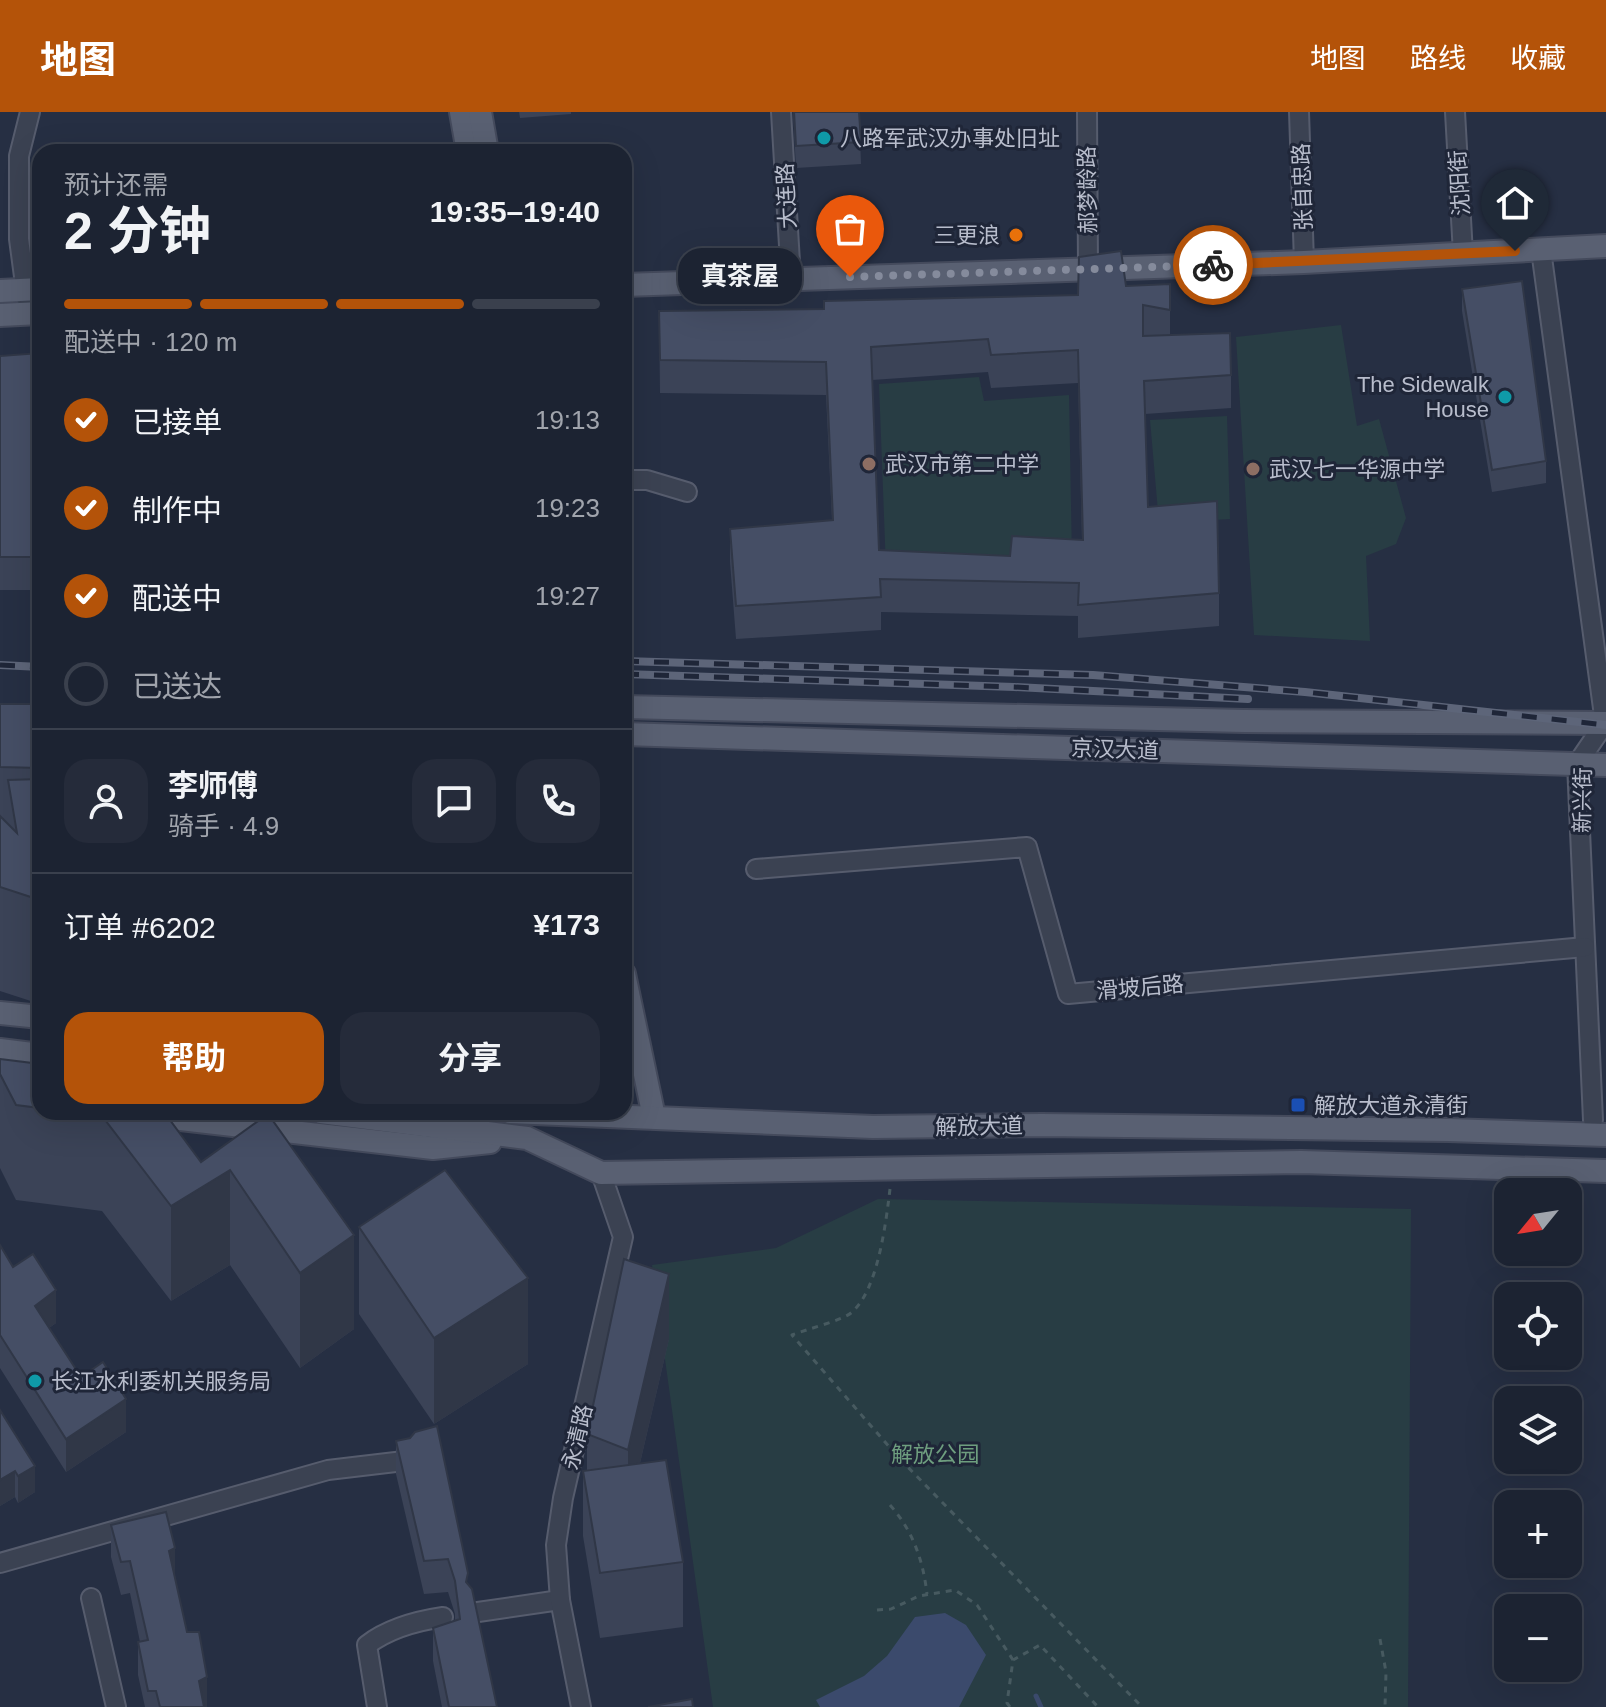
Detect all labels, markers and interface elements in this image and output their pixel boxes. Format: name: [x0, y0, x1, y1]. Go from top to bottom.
text: 地图: [40, 39, 116, 81]
text: 地图: [1310, 43, 1366, 74]
text: 路线: [1410, 43, 1466, 74]
text: 收藏: [1510, 43, 1566, 74]
place label: 八路军武汉办事处旧址: [840, 126, 1060, 151]
marker: 八路军武汉办事处旧址: [815, 129, 833, 147]
street label: 张自忠路: [1288, 143, 1317, 231]
street label: 郝梦龄路: [1074, 146, 1101, 234]
street label: 沈阳街: [1445, 149, 1474, 217]
street label: 大连路: [772, 162, 801, 230]
pin: [1481, 169, 1549, 251]
text: 预计还需: [64, 170, 168, 200]
icon: home: [1493, 181, 1537, 225]
text: 19:35–19:40: [430, 195, 600, 228]
pin: [816, 195, 884, 277]
text: 2 分钟: [64, 202, 211, 260]
icon: bag: [828, 207, 872, 251]
place label: 三更浪: [934, 223, 1000, 248]
courier: [1173, 225, 1253, 305]
marker: 三更浪: [1007, 226, 1025, 244]
icon: bike: [1191, 243, 1235, 287]
callout: 真茶屋: [678, 249, 802, 305]
text: 真茶屋: [701, 261, 779, 291]
text: 配送中 · 120 m: [64, 327, 237, 357]
place label: The Sidewalk House: [1357, 372, 1490, 422]
marker: The Sidewalk House: [1496, 388, 1514, 406]
icon: check: [64, 398, 108, 442]
text: 19:13: [535, 405, 600, 435]
text: 已接单: [132, 406, 222, 439]
place label: 武汉市第二中学: [885, 452, 1039, 477]
marker: 武汉市第二中学: [860, 455, 878, 473]
place label: 武汉七一华源中学: [1269, 457, 1445, 482]
marker: 武汉七一华源中学: [1244, 460, 1262, 478]
icon: check: [64, 486, 108, 530]
text: 19:23: [535, 493, 600, 523]
text: 制作中: [132, 494, 222, 527]
icon: check: [64, 574, 108, 618]
text: 19:27: [535, 581, 600, 611]
text: 配送中: [132, 582, 222, 615]
text: 已送达: [132, 670, 222, 703]
street label: 京汉大道: [1071, 735, 1159, 764]
button: person: [64, 759, 148, 843]
button: chat: [412, 759, 496, 843]
button: phone: [516, 759, 600, 843]
street label: 新兴街: [1569, 767, 1596, 833]
text: 李师傅: [168, 769, 258, 802]
text: 骑手 · 4.9: [168, 811, 279, 841]
text: ¥173: [533, 908, 600, 941]
text: 订单 #6202: [64, 911, 216, 944]
street label: 滑坡后路: [1095, 971, 1185, 1004]
button: 帮助: [64, 1012, 324, 1104]
button: 分享: [340, 1012, 600, 1104]
place label: 解放大道永清街: [1314, 1093, 1468, 1118]
marker: 解放大道永清街: [1289, 1096, 1307, 1114]
street label: 解放大道: [935, 1113, 1023, 1140]
north arrow: [1494, 1178, 1582, 1266]
map controls: [1494, 1178, 1582, 1682]
button: locate: [1494, 1282, 1582, 1370]
place label: 长江水利委机关服务局: [51, 1369, 271, 1394]
marker: 长江水利委机关服务局: [26, 1372, 44, 1390]
button: layers: [1494, 1386, 1582, 1474]
street label: 永清路: [558, 1402, 597, 1472]
park label: 解放公园: [891, 1442, 979, 1467]
button: +: [1494, 1490, 1582, 1578]
button: −: [1494, 1594, 1582, 1682]

